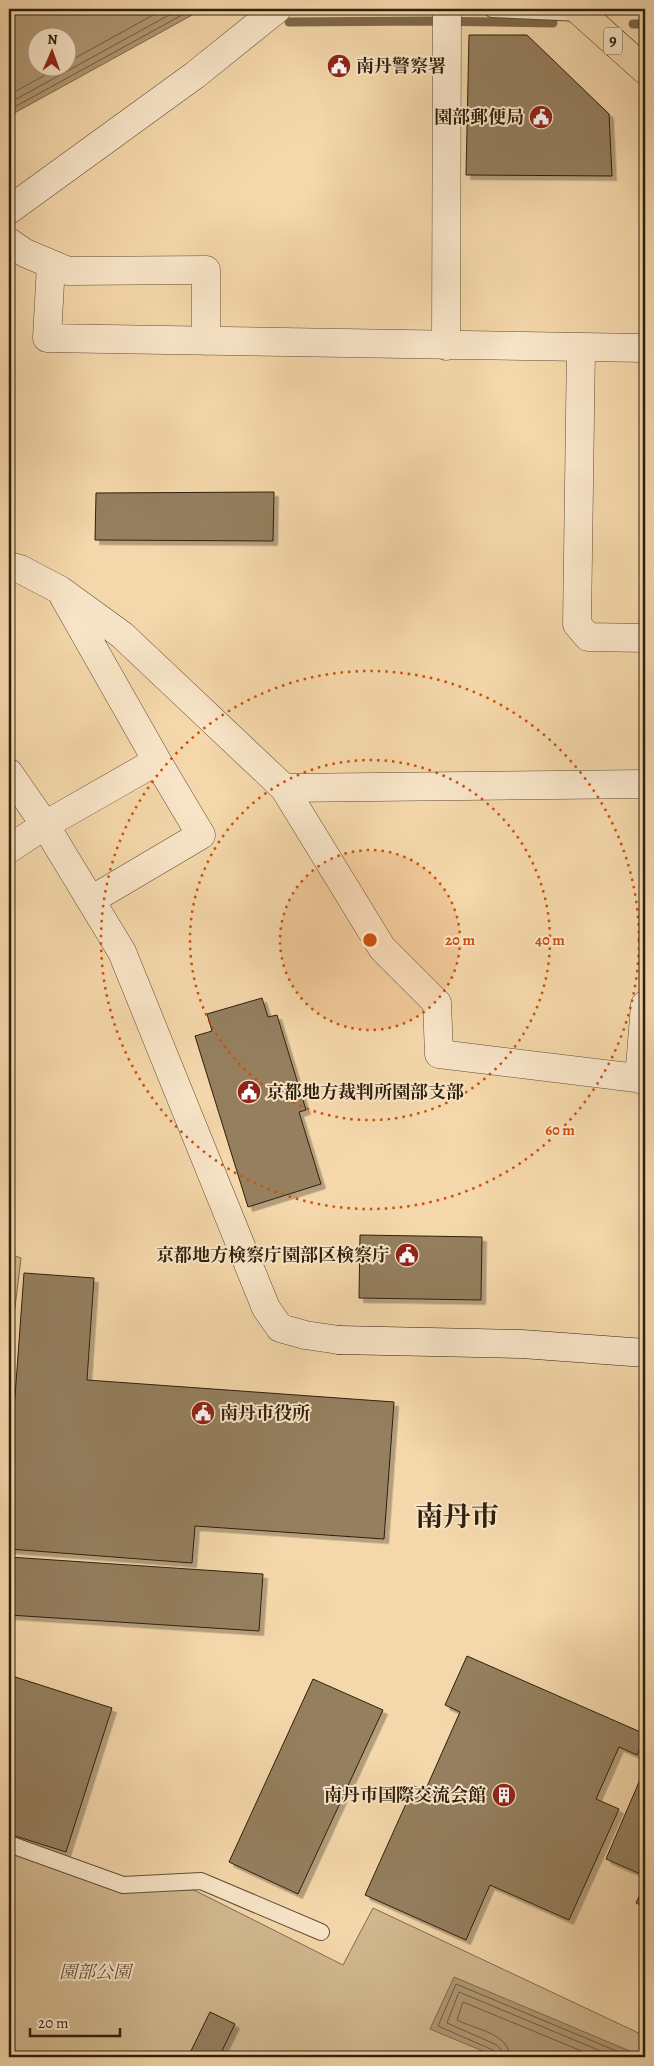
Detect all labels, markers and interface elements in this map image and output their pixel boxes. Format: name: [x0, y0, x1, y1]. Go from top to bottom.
road number: 9: [604, 27, 622, 54]
north arrow: [28, 28, 78, 78]
text: N: [47, 30, 58, 49]
public building icon: 南丹警察署: [326, 53, 352, 79]
place label: 南丹警察署: [356, 54, 446, 78]
public building icon: 園部郵便局: [528, 104, 554, 130]
place label: 園部郵便局: [434, 105, 524, 129]
text: 20 m: [445, 930, 475, 950]
text: 40 m: [535, 930, 565, 950]
centre of rings: [361, 931, 379, 949]
public building icon: 京都地方裁判所園部支部: [236, 1079, 262, 1105]
place label: 京都地方裁判所園部支部: [266, 1080, 464, 1104]
text: 60 m: [545, 1120, 575, 1140]
public building icon: 京都地方検察庁園部区検察庁: [394, 1242, 420, 1268]
place label: 京都地方検察庁園部区検察庁: [156, 1243, 390, 1267]
public building icon: 南丹市役所: [190, 1400, 216, 1426]
place label: 南丹市役所: [220, 1401, 310, 1425]
district label: 南丹市: [415, 1498, 499, 1536]
building icon: 南丹市国際交流会館: [491, 1782, 517, 1808]
place label: 南丹市国際交流会館: [324, 1783, 486, 1807]
park label: 園部公園: [59, 1960, 134, 1984]
scale bar: [30, 2006, 120, 2038]
text: 20 m: [38, 2013, 69, 2033]

